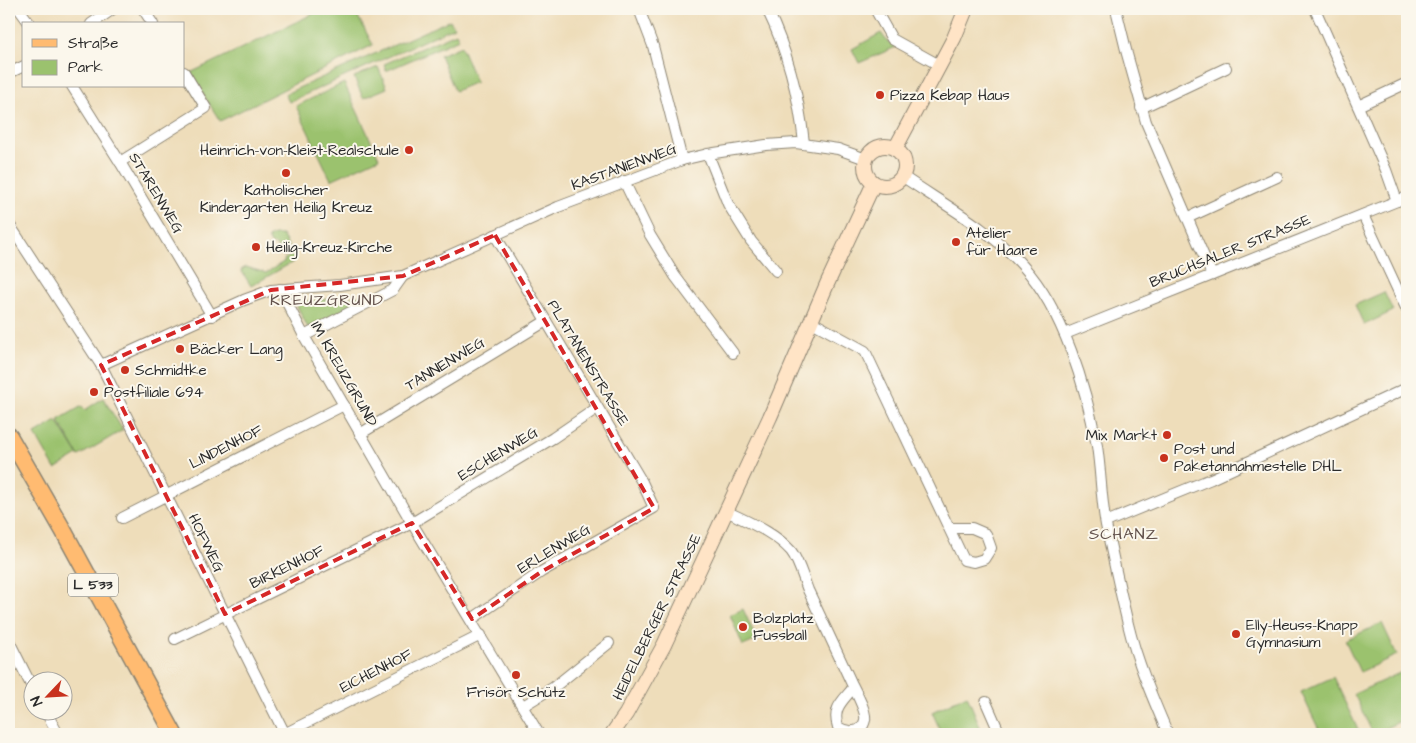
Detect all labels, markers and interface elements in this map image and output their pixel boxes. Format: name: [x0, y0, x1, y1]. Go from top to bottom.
legend: [22, 22, 185, 88]
text: Straße: [68, 33, 118, 54]
text: Park: [68, 57, 103, 78]
place label: Pizza Kebap Haus: [890, 85, 1010, 106]
marker: Pizza Kebap Haus: [874, 89, 886, 101]
street label: KASTANIENWEG: [568, 138, 680, 196]
place label: Heinrich-von-Kleist-Realschule: [200, 140, 399, 161]
marker: Heinrich-von-Kleist-Realschule: [403, 144, 415, 156]
street label: STARENWEG: [124, 149, 189, 238]
marker: Katholischer Kindergarten Heilig Kreuz: [280, 167, 292, 179]
place label: Katholischer Kindergarten Heilig Kreuz: [200, 180, 373, 219]
street label: BRUCHSALER STRASSE: [1146, 209, 1314, 293]
place label: Atelier für Haare: [966, 223, 1038, 261]
marker: Atelier für Haare: [950, 236, 962, 248]
place label: Heilig-Kreuz-Kirche: [266, 237, 392, 259]
marker: Heilig-Kreuz-Kirche: [250, 241, 262, 253]
district label: KREUZGRUND: [270, 289, 384, 311]
street label: PLATANENSTRASSE: [542, 296, 634, 430]
street label: IM KREUZGRUND: [305, 318, 383, 431]
street label: TANNENWEG: [401, 332, 489, 396]
place label: Bäcker Lang: [190, 339, 283, 361]
marker: Bäcker Lang: [174, 343, 186, 355]
place label: Schmidtke: [135, 360, 207, 381]
marker: Schmidtke: [119, 364, 131, 376]
place label: Postfiliale 694: [104, 382, 204, 403]
marker: Postfiliale 694: [88, 386, 100, 398]
street label: LINDENHOF: [186, 419, 267, 474]
street label: ESCHENWEG: [454, 422, 542, 486]
place label: Mix Markt: [1086, 425, 1157, 446]
marker: Mix Markt: [1161, 429, 1173, 441]
place label: Post und Paketannahmestelle DHL: [1174, 439, 1342, 477]
marker: Post und Paketannahmestelle DHL: [1158, 452, 1170, 464]
street label: HOFWEG: [183, 510, 229, 576]
street label: ERLENWEG: [514, 519, 595, 579]
district label: SCHANZ: [1089, 523, 1159, 545]
street label: HEIDELBERGER STRASSE: [607, 530, 707, 704]
street label: BIRKENHOF: [246, 540, 328, 594]
road number: L 533: [68, 574, 118, 596]
place label: Bolzplatz Fussball: [753, 608, 814, 646]
place label: Elly-Heuss-Knapp Gymnasium: [1246, 615, 1358, 654]
marker: Bolzplatz Fussball: [737, 621, 749, 633]
marker: Elly-Heuss-Knapp Gymnasium: [1230, 628, 1242, 640]
street label: EICHENHOF: [336, 644, 416, 698]
marker: Frisör Schütz: [510, 669, 522, 681]
north arrow: [22, 670, 72, 720]
place label: Frisör Schütz: [467, 682, 566, 703]
text: N: [26, 693, 48, 709]

